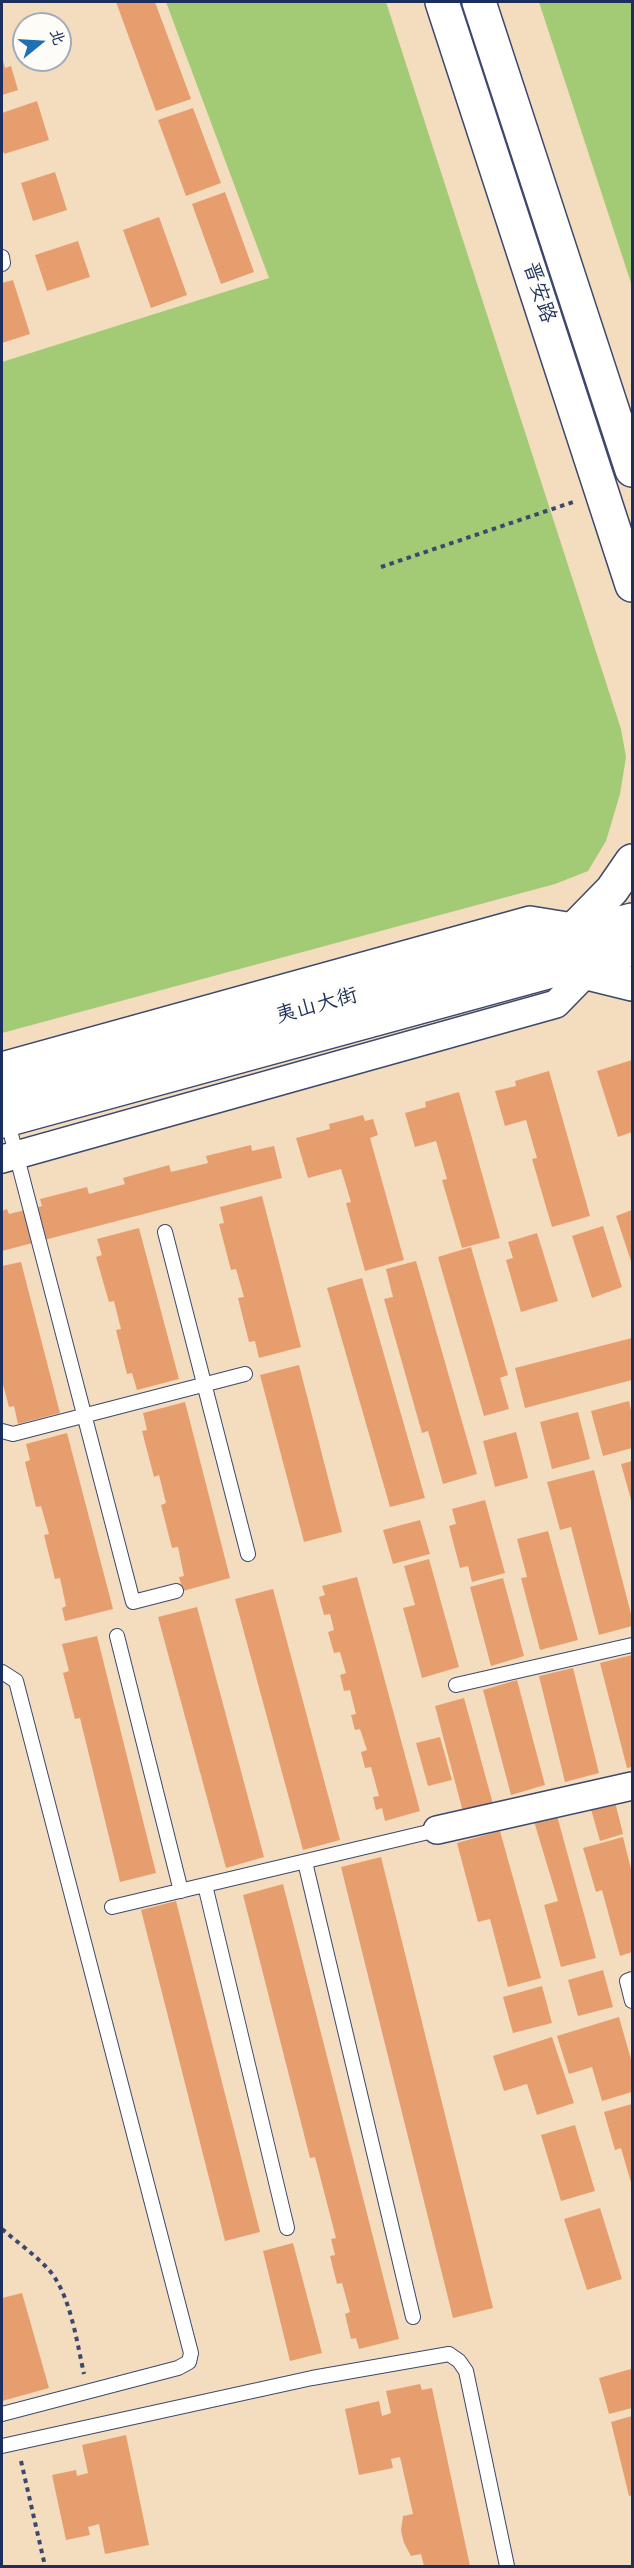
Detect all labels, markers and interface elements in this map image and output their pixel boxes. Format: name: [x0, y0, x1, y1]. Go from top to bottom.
north arrow: [12, 12, 72, 72]
text: 北: [44, 26, 70, 48]
street label: 晋安路: [516, 259, 560, 327]
street label: 夷山大街: [273, 984, 361, 1030]

